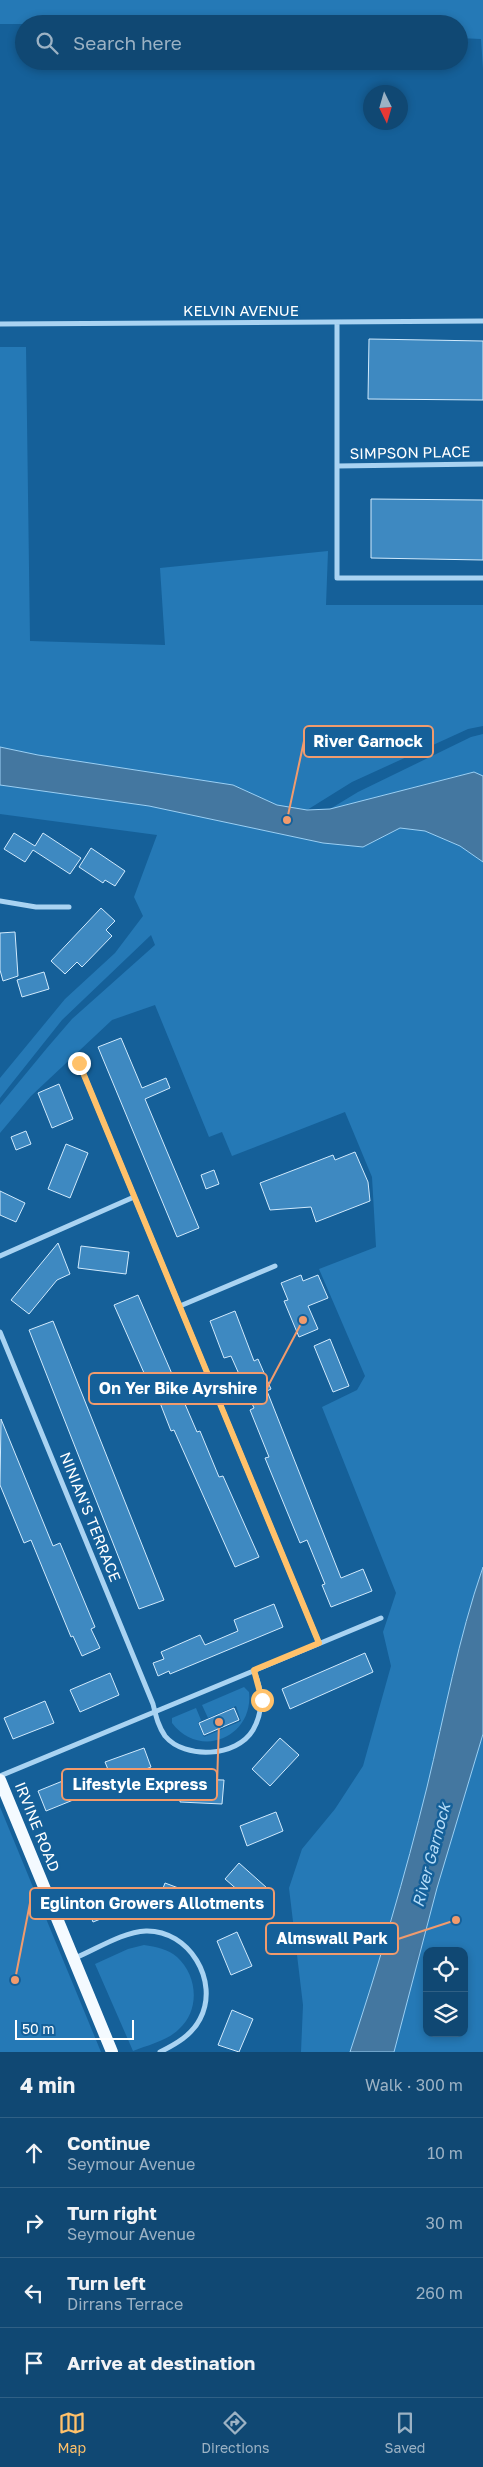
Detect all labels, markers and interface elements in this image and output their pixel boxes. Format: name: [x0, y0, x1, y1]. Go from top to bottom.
search box: [15, 15, 468, 70]
icon: search: [33, 29, 61, 57]
text: Search here: [73, 31, 182, 54]
north arrow: [363, 85, 408, 130]
street label: KELVIN AVENUE: [183, 301, 299, 319]
street label: SIMPSON PLACE: [349, 442, 471, 462]
callout: River Garnock: [304, 726, 433, 757]
text: River Garnock: [313, 731, 423, 751]
route end: [68, 1052, 91, 1075]
callout: On Yer Bike Ayrshire: [89, 1373, 267, 1404]
text: On Yer Bike Ayrshire: [99, 1378, 257, 1398]
street label: NINIAN'S TERRACE: [57, 1449, 125, 1584]
route start: [251, 1689, 274, 1712]
callout: Lifestyle Express: [62, 1769, 217, 1800]
text: Lifestyle Express: [73, 1774, 207, 1794]
street label: IRVINE ROAD: [12, 1779, 64, 1874]
water label: River Garnock: [407, 1799, 455, 1909]
callout: Eglinton Growers Allotments: [30, 1888, 274, 1919]
text: Eglinton Growers Allotments: [40, 1893, 264, 1913]
callout: Almswall Park: [266, 1923, 398, 1954]
text: Almswall Park: [276, 1928, 389, 1948]
map controls: [423, 1947, 468, 2037]
button: locate: [423, 1947, 468, 1992]
button: layers: [423, 1992, 468, 2037]
scale bar: [15, 2017, 134, 2040]
text: 50 m: [22, 2020, 55, 2037]
text: 4 min: [20, 2072, 75, 2098]
text: Walk · 300 m: [365, 2075, 463, 2095]
text: Continue: [67, 2131, 150, 2154]
icon: ahead: [20, 2139, 48, 2167]
text: 10 m: [427, 2143, 463, 2163]
text: Seymour Avenue: [67, 2154, 195, 2174]
text: Turn right: [67, 2201, 157, 2224]
icon: right: [20, 2209, 48, 2237]
text: 30 m: [426, 2213, 463, 2233]
text: Seymour Avenue: [67, 2224, 195, 2244]
text: Turn left: [67, 2271, 146, 2294]
icon: left: [20, 2279, 48, 2307]
text: 260 m: [416, 2283, 463, 2303]
text: Dirrans Terrace: [67, 2294, 183, 2314]
icon: arrive: [20, 2349, 48, 2377]
text: Arrive at destination: [67, 2351, 255, 2374]
tab: Map: [58, 2409, 86, 2456]
tab: Directions: [201, 2409, 270, 2456]
tab: Saved: [385, 2409, 425, 2456]

